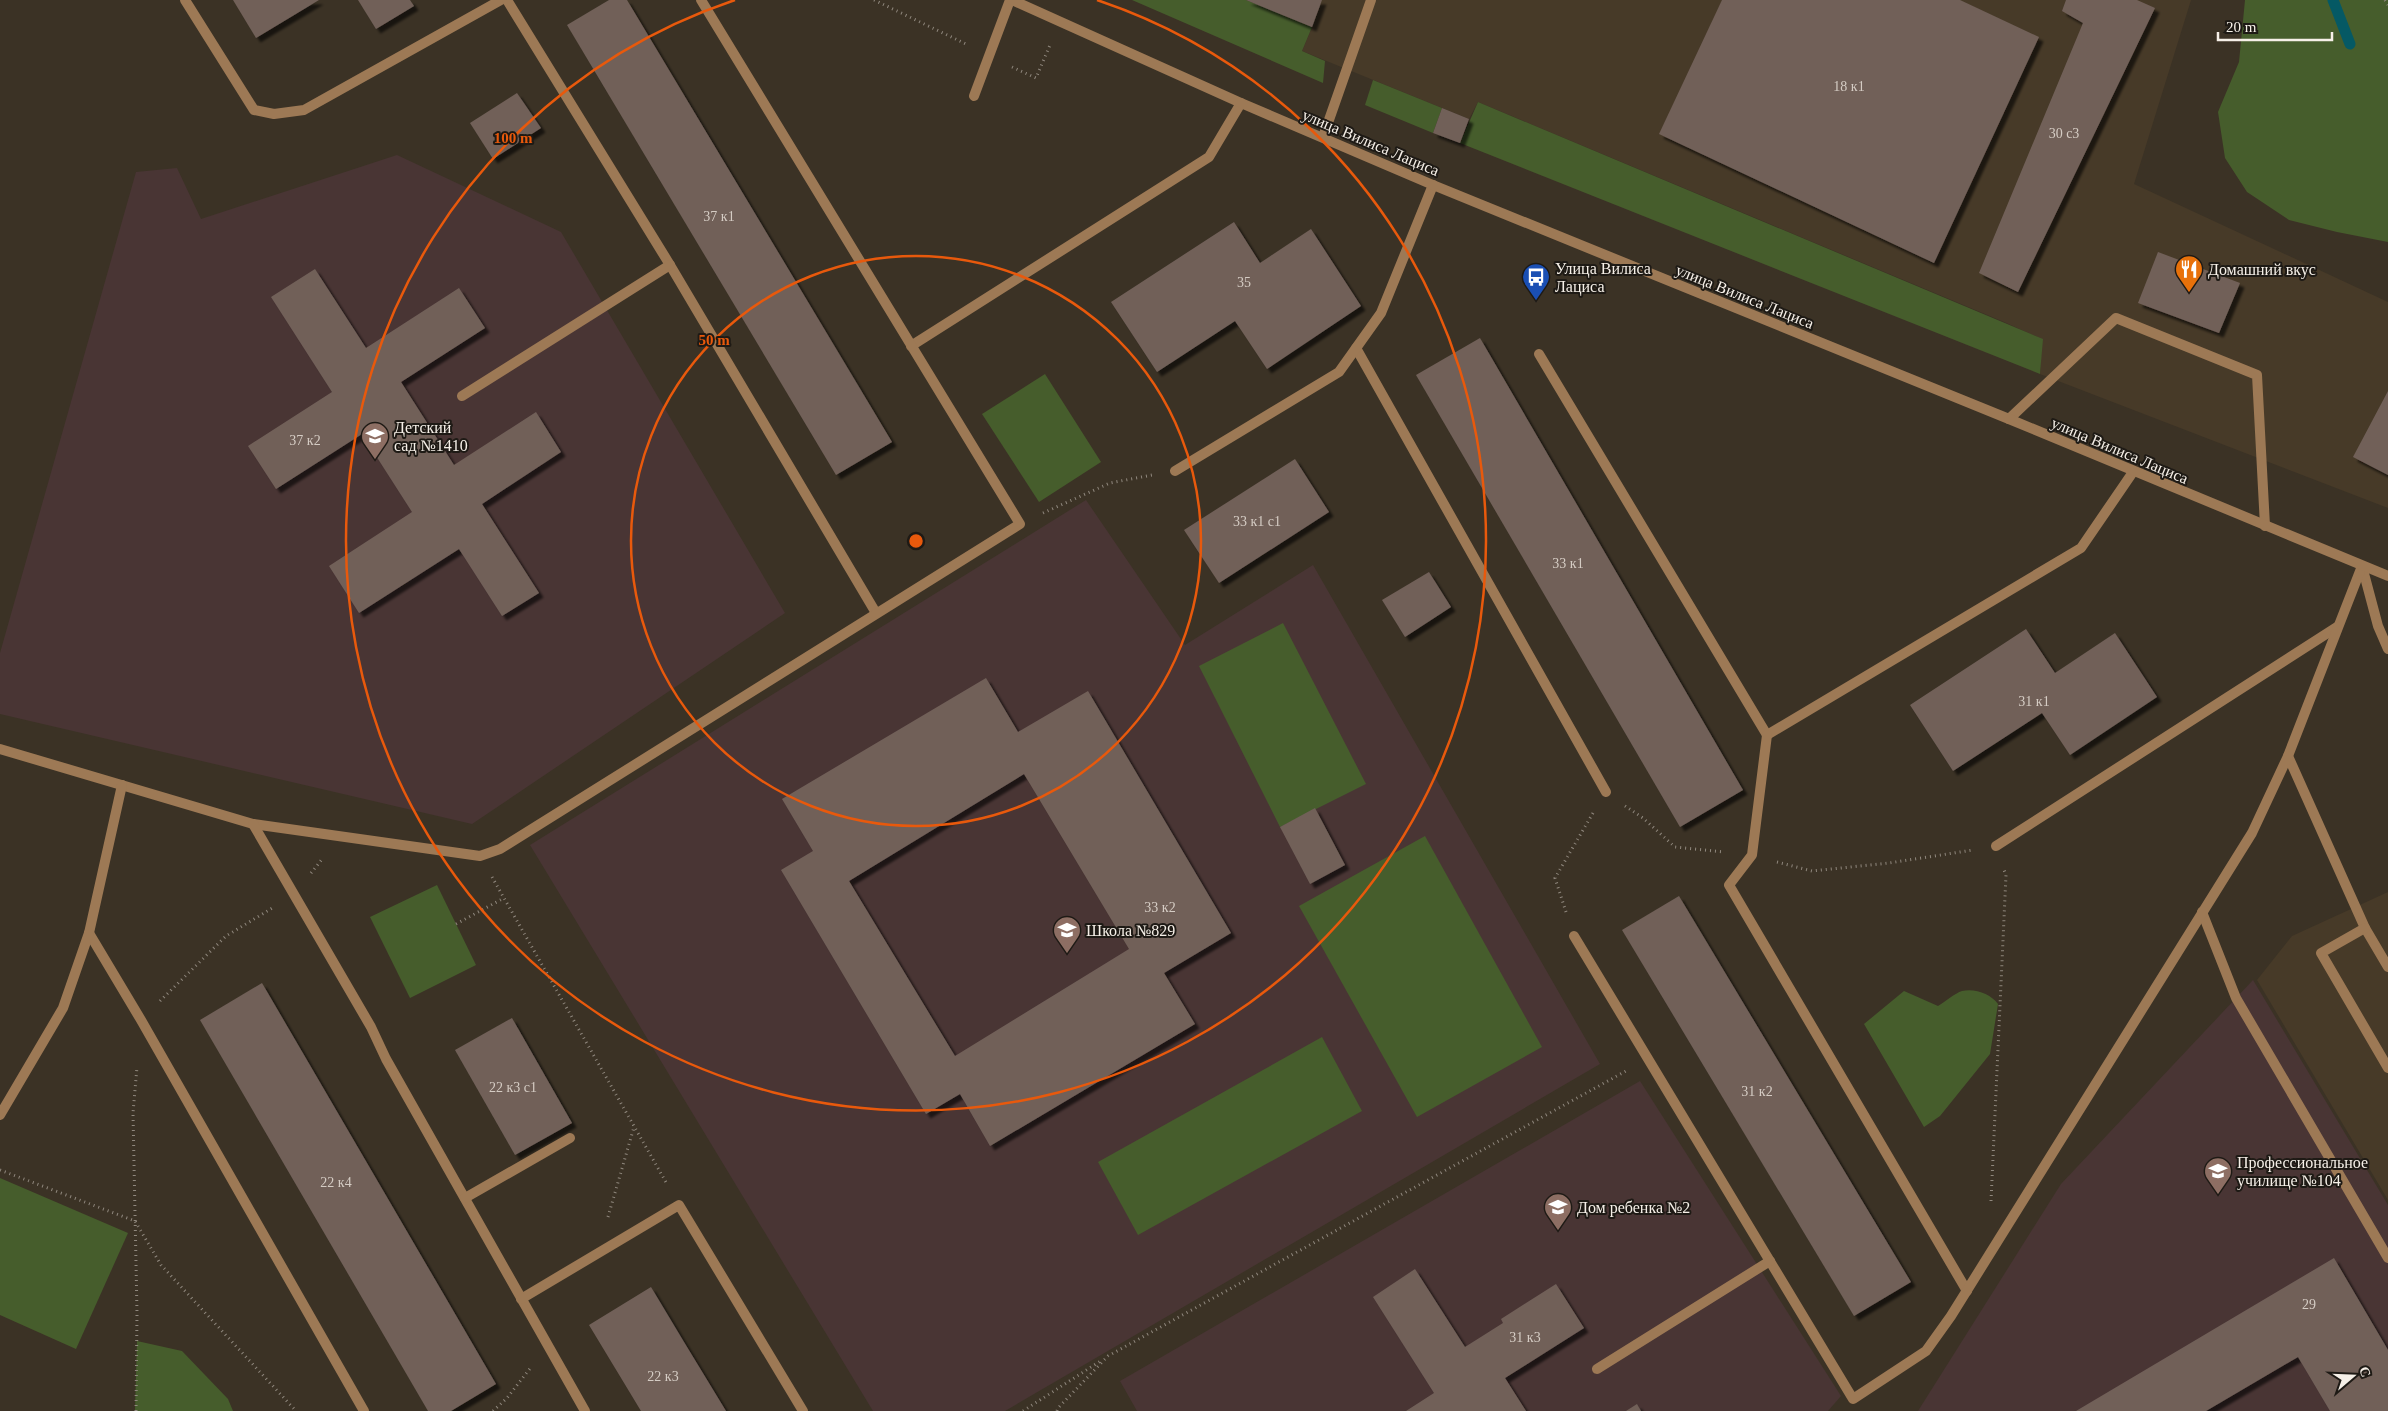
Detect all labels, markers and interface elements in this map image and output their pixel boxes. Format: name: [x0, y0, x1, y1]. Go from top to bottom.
scale bar: [2218, 10, 2332, 42]
text: 20 m: [2226, 19, 2257, 35]
house number: 18 к1: [1833, 79, 1865, 94]
street label: улица Вилиса Лациса: [1299, 106, 1442, 180]
house number: 30 с3: [2049, 126, 2079, 141]
text: 100 m: [494, 130, 533, 146]
house number: 37 к1: [703, 209, 735, 224]
restaurant icon: Домашний вкус: [2174, 254, 2204, 293]
place label: Улица Вилиса Лациса: [1555, 260, 1651, 296]
street label: улица Вилиса Лациса: [1673, 261, 1816, 333]
place label: Домашний вкус: [2208, 261, 2316, 279]
bus stop icon: Улица Вилиса Лациса: [1521, 262, 1551, 301]
house number: 35: [1237, 275, 1251, 290]
text: 50 m: [698, 332, 730, 348]
street label: улица Вилиса Лациса: [2048, 414, 2191, 488]
place label: Детский сад №1410: [394, 419, 468, 455]
school or university icon: Детский сад №1410: [360, 421, 390, 460]
house number: 37 к2: [289, 433, 321, 448]
house number: 33 к1 с1: [1233, 514, 1281, 529]
centre of rings: [907, 532, 925, 550]
house number: 33 к1: [1552, 556, 1584, 571]
house number: 31 к1: [2018, 694, 2050, 709]
house number: 33 к2: [1144, 900, 1176, 915]
school or university icon: Школа №829: [1052, 915, 1082, 954]
place label: Школа №829: [1086, 922, 1175, 939]
house number: 22 к3 с1: [489, 1080, 537, 1095]
house number: 31 к2: [1741, 1084, 1773, 1099]
place label: Профессиональное училище №104: [2237, 1154, 2368, 1190]
school or university icon: Профессиональное училище №104: [2203, 1156, 2233, 1195]
house number: 22 к4: [320, 1175, 352, 1190]
school or university icon: Дом ребенка №2: [1543, 1192, 1573, 1231]
place label: Дом ребенка №2: [1577, 1199, 1690, 1217]
house number: 29: [2302, 1297, 2316, 1312]
house number: 31 к3: [1509, 1330, 1541, 1345]
north arrow: [2328, 1351, 2378, 1401]
text: С: [2356, 1365, 2374, 1379]
house number: 22 к3: [647, 1369, 679, 1384]

